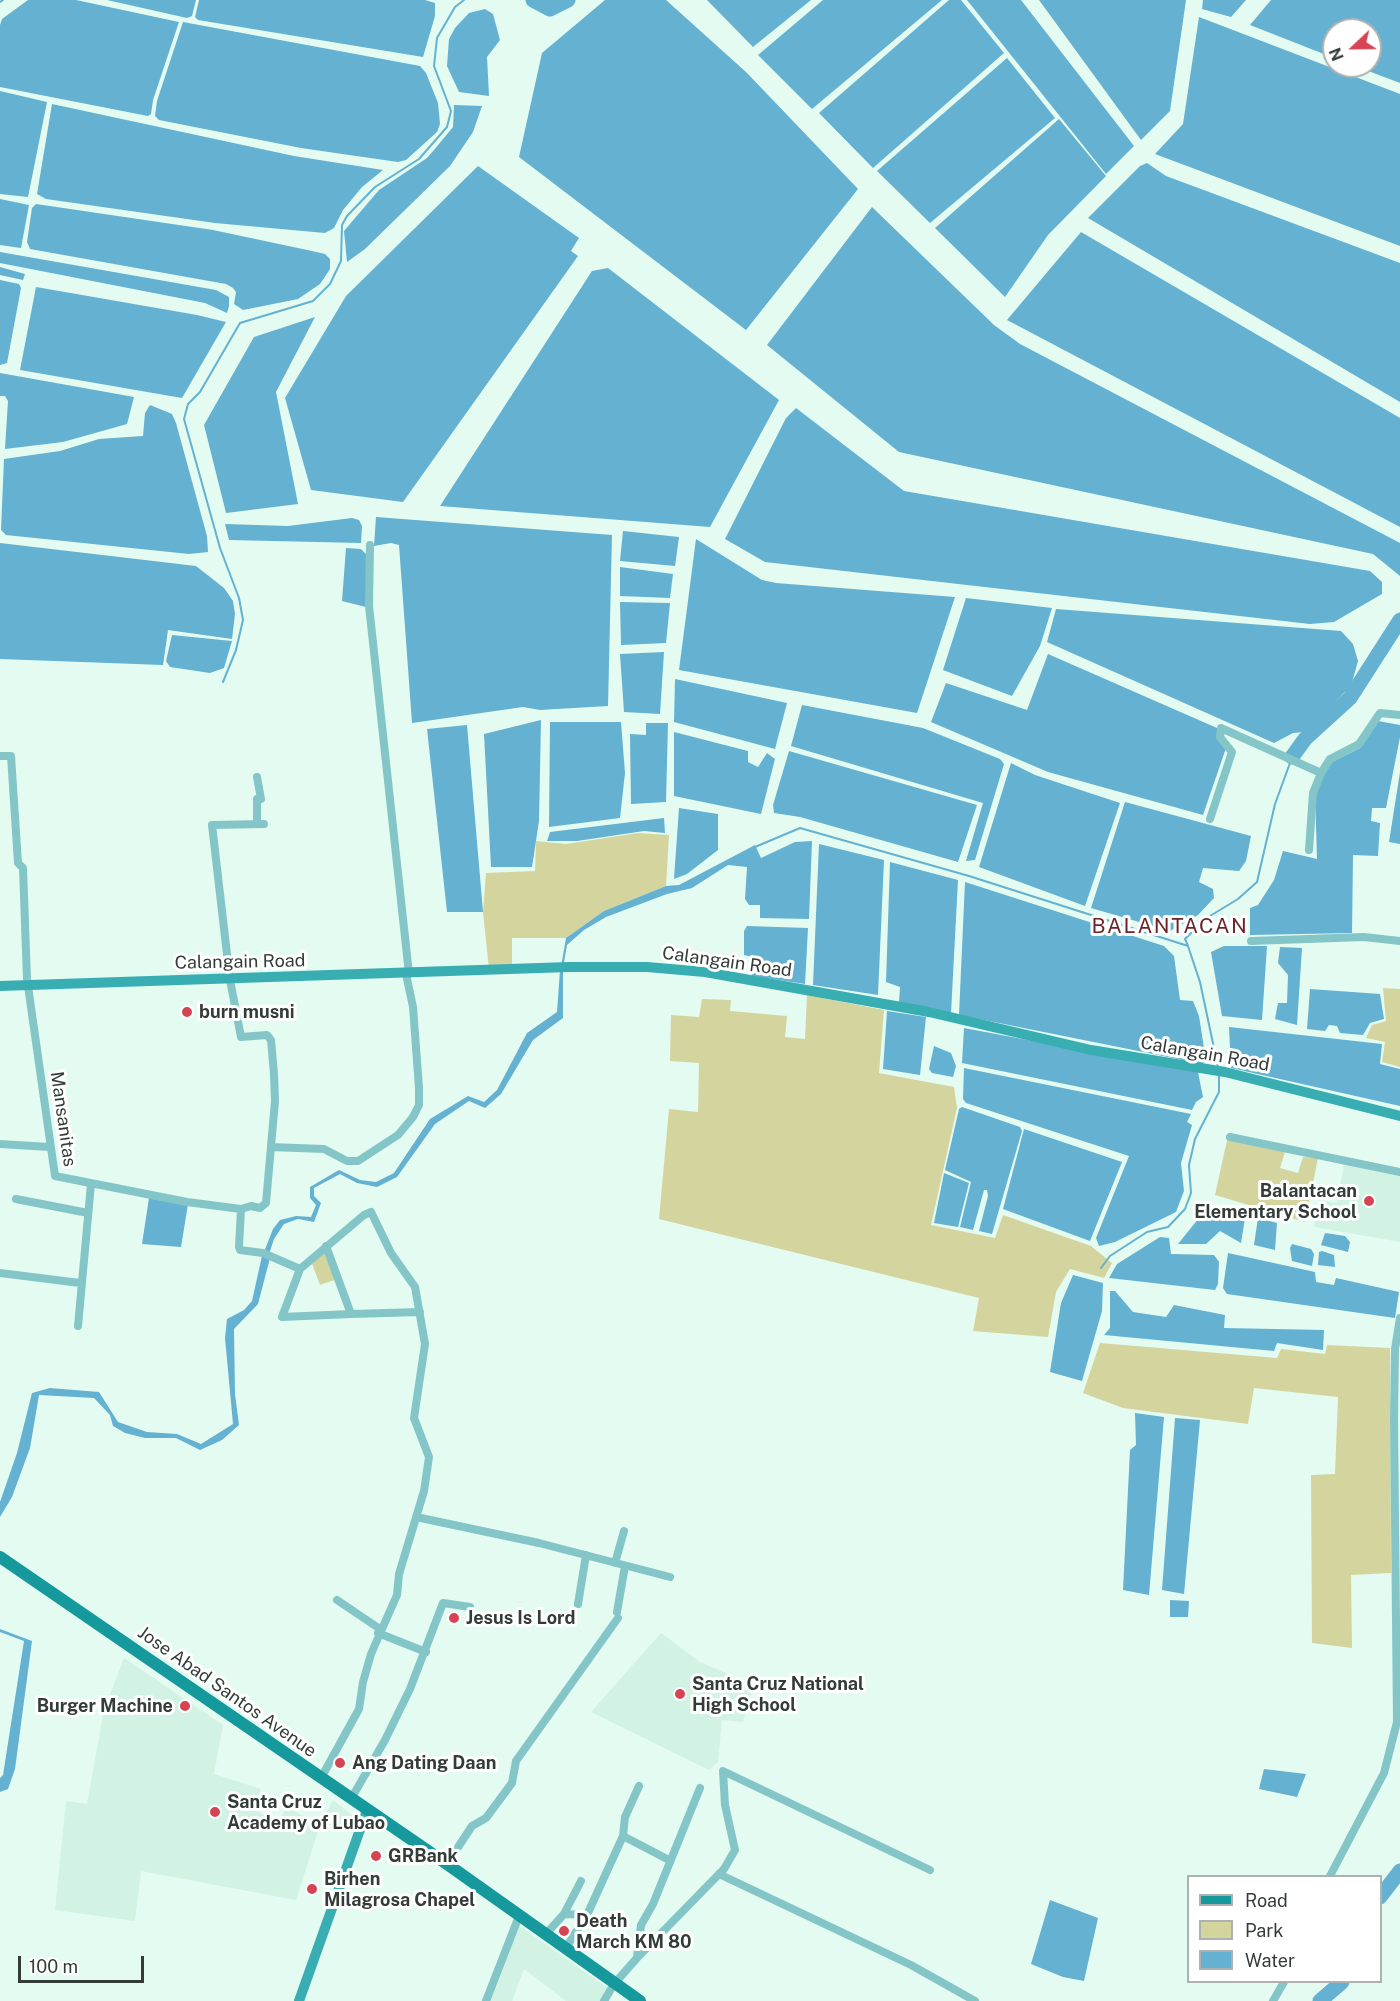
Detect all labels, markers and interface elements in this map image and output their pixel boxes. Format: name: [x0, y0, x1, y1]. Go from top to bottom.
north arrow: [1322, 18, 1382, 78]
text: N: [1326, 45, 1348, 64]
district label: BALANTACAN: [1092, 914, 1248, 940]
street label: Calangain Road: [661, 942, 793, 982]
street label: Calangain Road: [174, 950, 306, 974]
place label: burn musni: [199, 1001, 295, 1023]
marker: burn musni: [180, 1005, 194, 1019]
street label: Calangain Road: [1139, 1032, 1271, 1076]
street label: Mansanitas: [46, 1070, 80, 1168]
place label: Balantacan Elementary School: [1194, 1180, 1357, 1222]
marker: Balantacan Elementary School: [1362, 1194, 1376, 1208]
place label: Jesus Is Lord: [466, 1607, 575, 1629]
marker: Jesus Is Lord: [447, 1611, 461, 1625]
street label: Jose Abad Santos Avenue: [133, 1622, 321, 1762]
place label: Santa Cruz National High School: [692, 1673, 864, 1716]
marker: Santa Cruz National High School: [673, 1687, 687, 1701]
place label: Burger Machine: [37, 1695, 173, 1717]
marker: Burger Machine: [178, 1699, 192, 1713]
place label: Ang Dating Daan: [352, 1752, 496, 1774]
marker: Ang Dating Daan: [333, 1756, 347, 1770]
place label: Santa Cruz Academy of Lubao: [227, 1791, 385, 1834]
marker: Santa Cruz Academy of Lubao: [208, 1805, 222, 1819]
place label: GRBank: [388, 1845, 458, 1867]
marker: GRBank: [369, 1849, 383, 1863]
place label: Birhen Milagrosa Chapel: [324, 1868, 475, 1910]
legend: [1187, 1875, 1382, 1983]
marker: Birhen Milagrosa Chapel: [305, 1882, 319, 1896]
text: Road: [1245, 1890, 1288, 1911]
place label: Death March KM 80: [576, 1910, 692, 1952]
text: Park: [1245, 1920, 1283, 1941]
marker: Death March KM 80: [557, 1924, 571, 1938]
scale bar: [21, 1944, 147, 1982]
text: Water: [1245, 1950, 1295, 1971]
text: 100 m: [29, 1956, 78, 1977]

